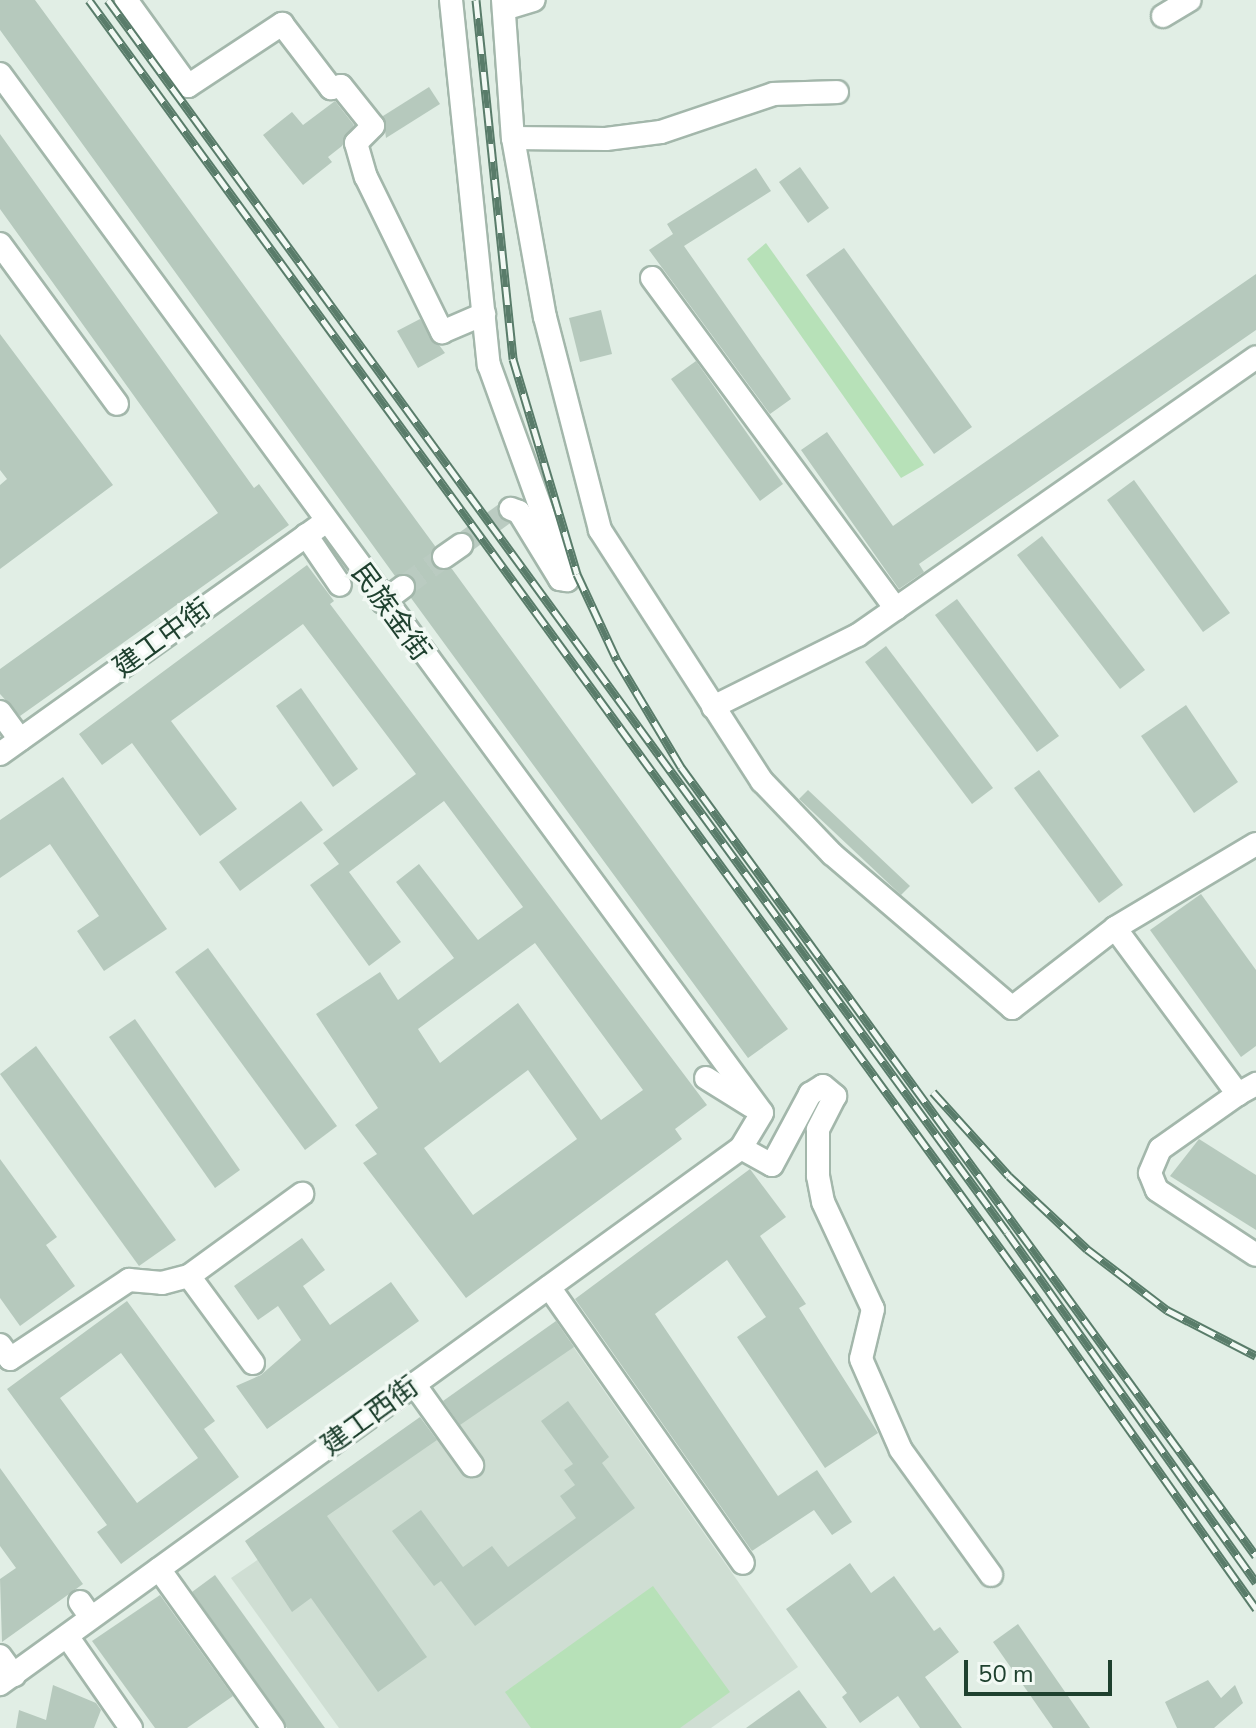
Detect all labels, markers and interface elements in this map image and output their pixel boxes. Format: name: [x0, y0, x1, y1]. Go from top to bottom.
street label: 民族金街: [344, 557, 438, 667]
street label: 建工中街: [107, 591, 217, 685]
street label: 建工西街: [315, 1369, 425, 1463]
scale bar: [968, 1644, 1116, 1694]
text: 50 m: [978, 1658, 1034, 1690]

